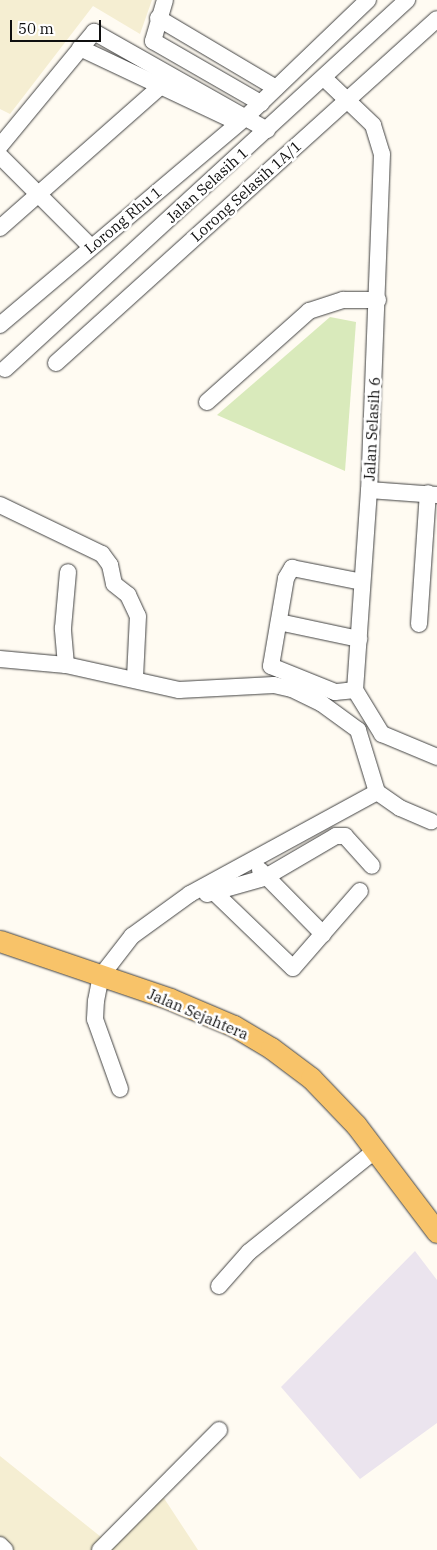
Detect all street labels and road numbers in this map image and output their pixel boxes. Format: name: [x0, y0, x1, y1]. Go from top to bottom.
street label: Lorong Selasih 1A/1: [187, 137, 305, 245]
street label: Jalan Selasih 1: [162, 143, 252, 227]
street label: Lorong Rhu 1: [81, 183, 165, 257]
street label: Jalan Selasih 6: [360, 377, 384, 481]
street label: Jalan Sejahtera: [145, 985, 251, 1043]

